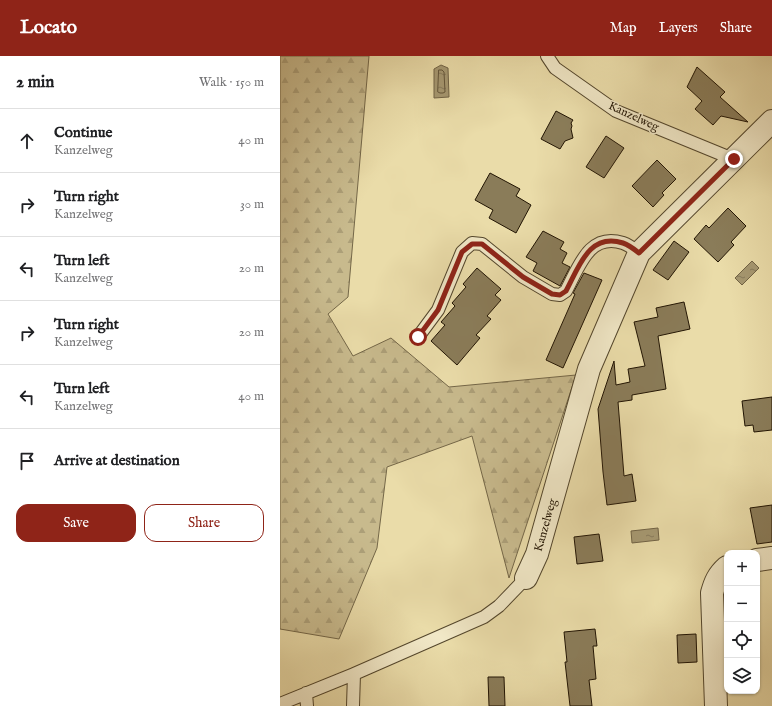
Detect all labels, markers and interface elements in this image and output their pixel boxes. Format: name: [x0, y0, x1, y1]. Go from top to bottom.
text: Locato: [20, 16, 77, 40]
text: Map: [610, 19, 637, 37]
text: Layers: [659, 19, 698, 37]
text: Share: [720, 19, 752, 37]
text: 2 min: [16, 72, 54, 93]
text: Walk · 150 m: [199, 74, 264, 91]
street label: Kanzelweg: [606, 98, 662, 135]
text: Continue: [54, 123, 112, 142]
icon: ahead: [16, 130, 38, 152]
text: 40 m: [238, 132, 264, 149]
text: Kanzelweg: [54, 142, 113, 159]
route end: [725, 150, 743, 168]
text: Turn right: [54, 187, 119, 206]
icon: right: [16, 194, 38, 216]
text: 30 m: [240, 196, 264, 213]
text: Kanzelweg: [54, 206, 113, 223]
text: Turn left: [54, 251, 110, 270]
icon: left: [16, 258, 38, 280]
text: 20 m: [239, 260, 264, 277]
text: Kanzelweg: [54, 270, 113, 287]
text: Turn right: [54, 315, 119, 334]
icon: right: [16, 322, 38, 344]
text: 20 m: [239, 324, 264, 341]
route start: [409, 328, 427, 346]
text: Kanzelweg: [54, 334, 113, 351]
text: Turn left: [54, 379, 110, 398]
icon: left: [16, 386, 38, 408]
text: 40 m: [238, 388, 264, 405]
text: Kanzelweg: [54, 398, 113, 415]
icon: arrive: [16, 450, 38, 472]
text: Arrive at destination: [54, 451, 180, 470]
street label: Kanzelweg: [531, 497, 560, 553]
button: Save: [16, 504, 136, 542]
button: Share: [144, 504, 264, 542]
map controls: [724, 550, 760, 694]
button: +: [724, 550, 760, 586]
button: −: [724, 586, 760, 622]
button: locate: [724, 622, 760, 658]
button: layers: [724, 658, 760, 694]

